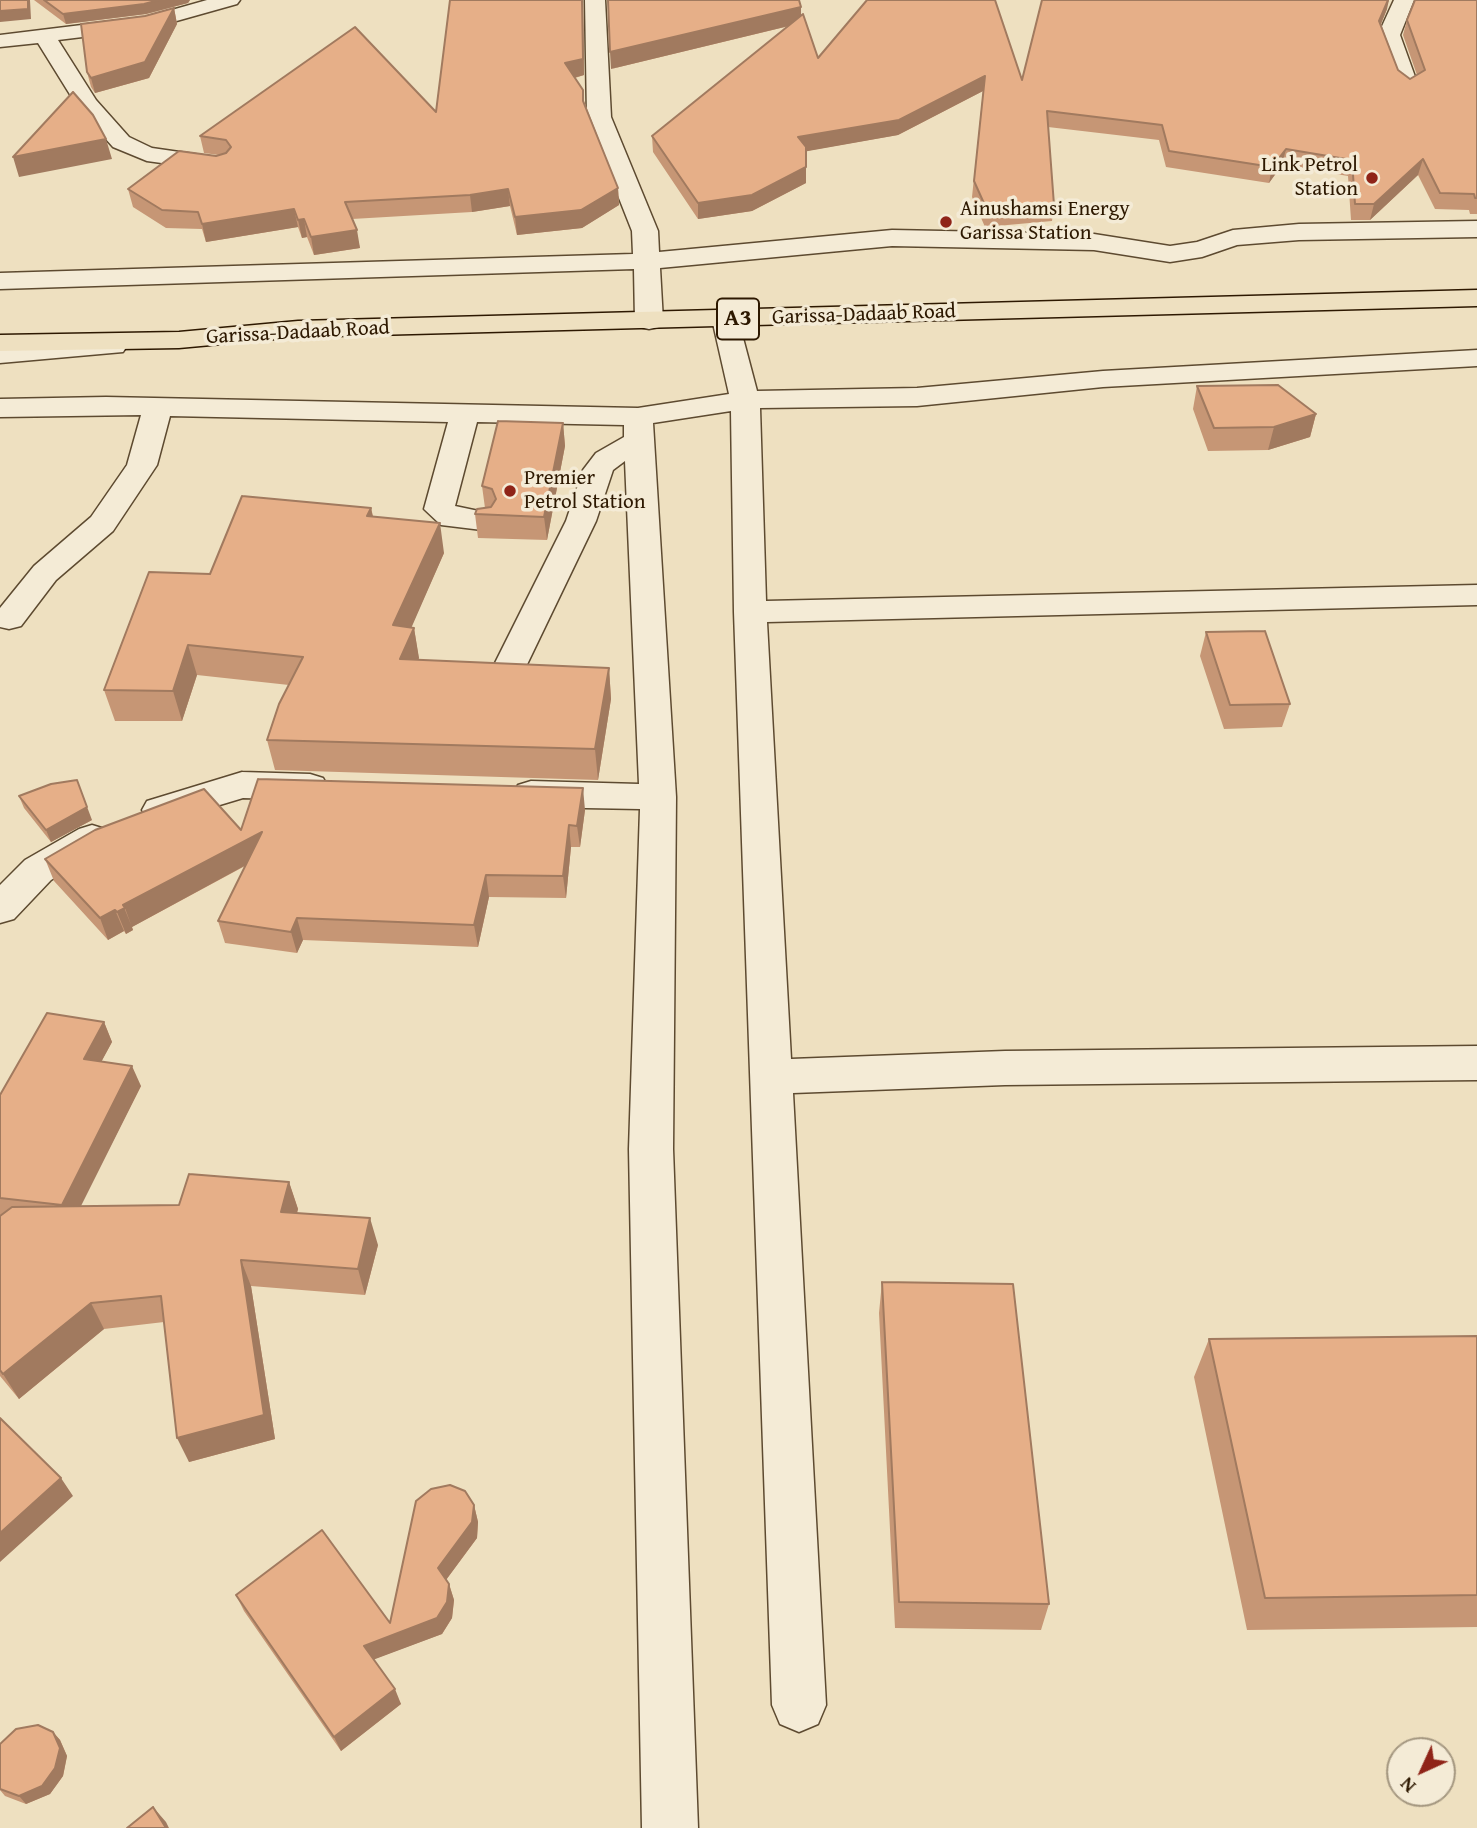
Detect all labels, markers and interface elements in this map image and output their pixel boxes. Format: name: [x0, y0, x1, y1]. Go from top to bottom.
place label: Link Petrol Station: [1261, 153, 1358, 203]
marker: Link Petrol Station: [1364, 170, 1380, 186]
place label: Ainushamsi Energy Garissa Station: [960, 197, 1130, 247]
marker: Ainushamsi Energy Garissa Station: [938, 214, 954, 230]
road number: A3: [717, 298, 759, 340]
street label: Garissa-Dadaab Road: [772, 299, 956, 331]
street label: Garissa-Dadaab Road: [206, 316, 390, 350]
place label: Premier Petrol Station: [524, 466, 646, 516]
marker: Premier Petrol Station: [502, 483, 518, 499]
north arrow: [1386, 1737, 1456, 1807]
text: N: [1393, 1771, 1422, 1800]

